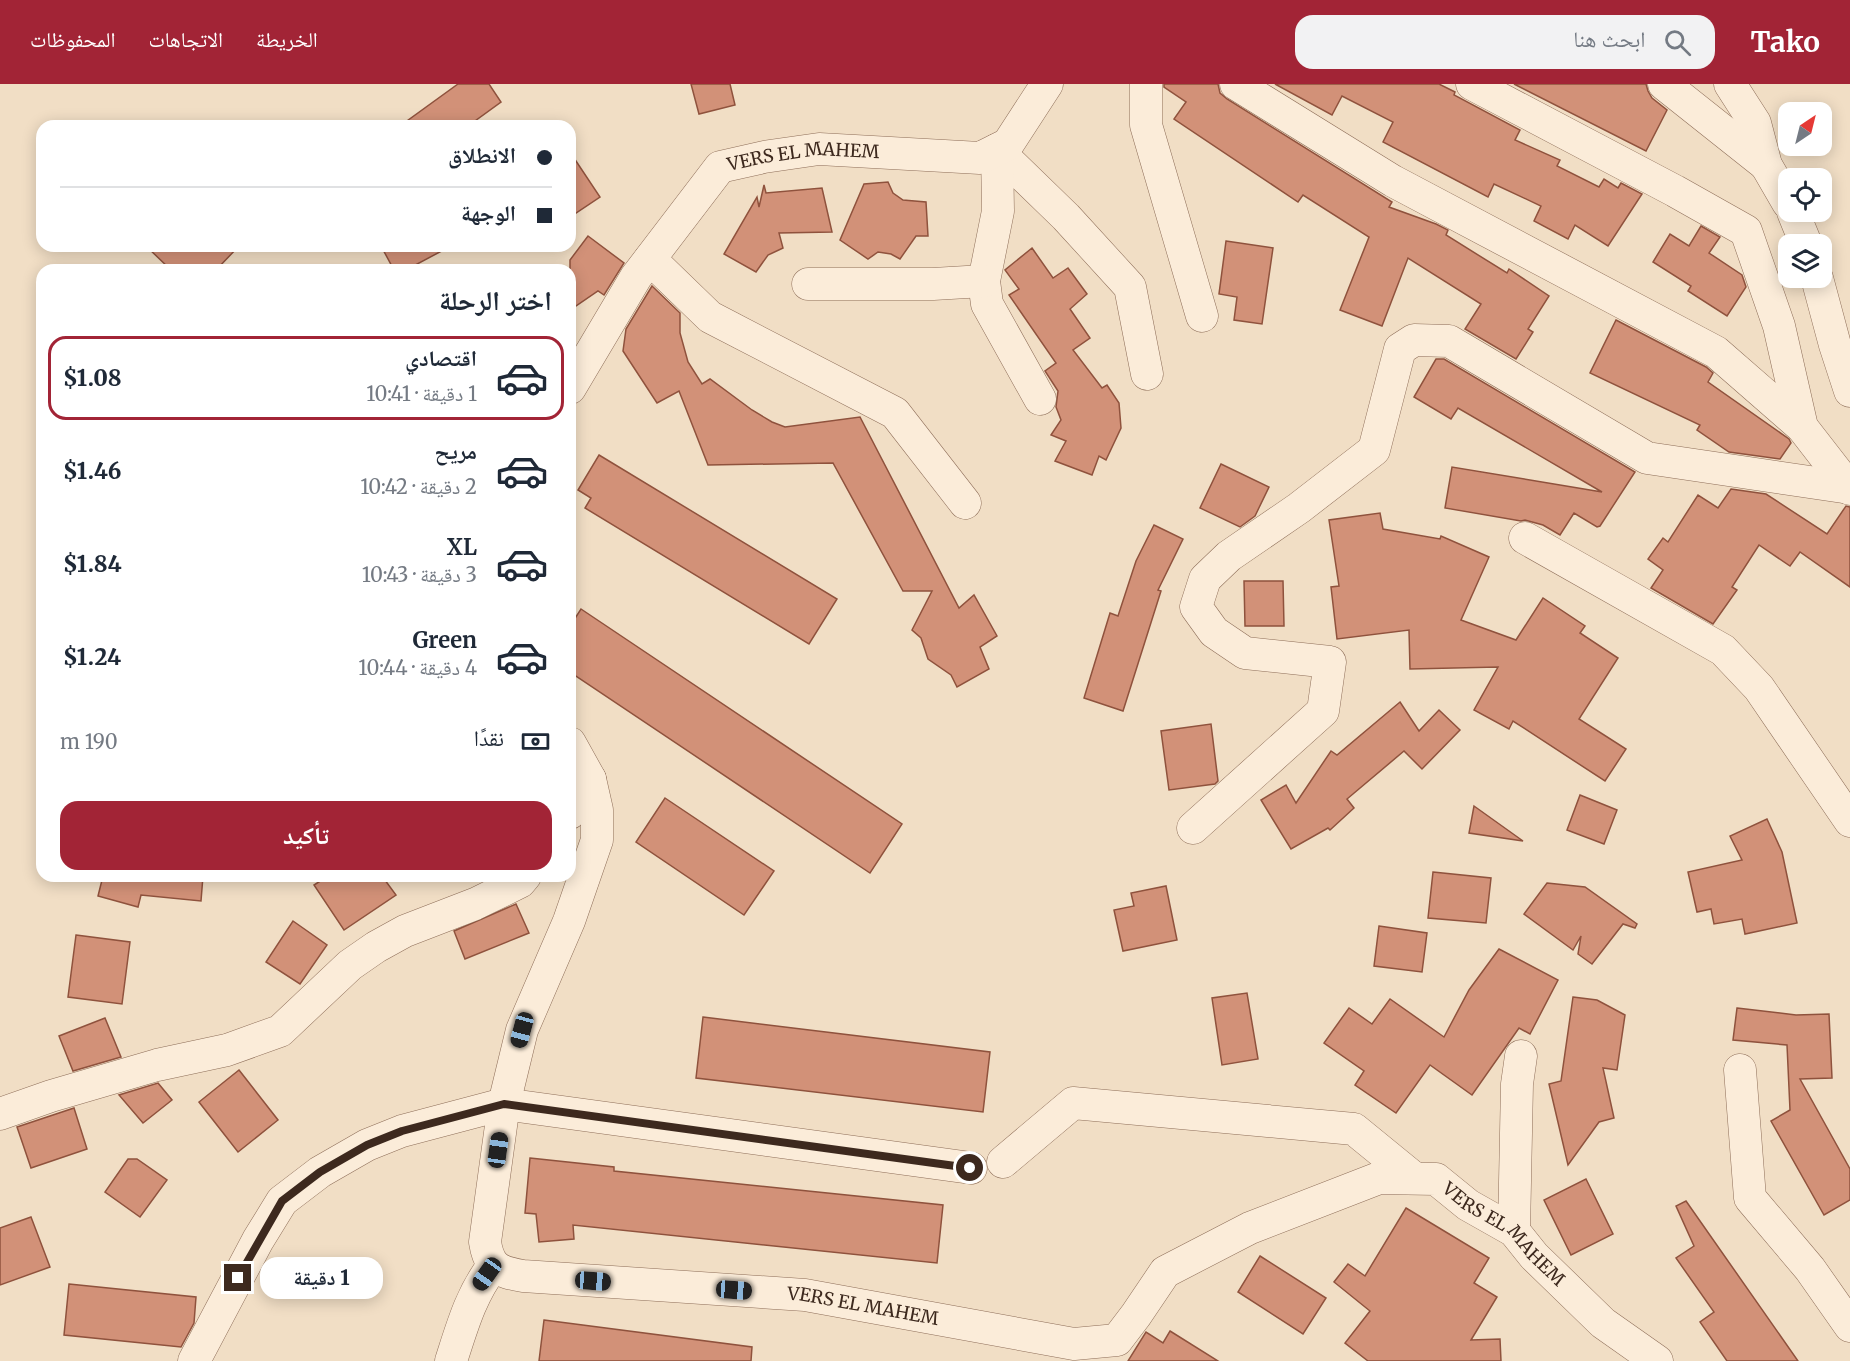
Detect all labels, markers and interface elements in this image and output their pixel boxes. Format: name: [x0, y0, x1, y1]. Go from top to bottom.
search box: [1295, 15, 1715, 69]
text: Tako: [1751, 24, 1820, 60]
text: ابحث هنا: [1573, 25, 1646, 53]
text: المحفوظات: [30, 26, 115, 53]
text: الاتجاهات: [148, 26, 223, 53]
text: الخريطة: [256, 26, 318, 53]
icon: search: [1661, 26, 1694, 59]
north arrow: [1778, 102, 1832, 156]
map controls: [1778, 102, 1832, 288]
street label: VERS EL MAHEM: [724, 137, 880, 176]
text: الانطلاق: [448, 141, 516, 169]
button: locate: [1778, 168, 1832, 222]
text: الوجهة: [461, 199, 516, 227]
button: layers: [1778, 234, 1832, 288]
text: اختر الرحلة: [439, 283, 552, 317]
text: اقتصادي: [405, 344, 477, 372]
icon: car: [495, 351, 549, 405]
text: $1.08: [63, 364, 122, 392]
text: 1 دقيقة · 10:41: [366, 381, 477, 406]
text: مريح: [434, 437, 477, 465]
icon: car: [495, 444, 549, 498]
text: $1.46: [63, 457, 121, 485]
text: 2 دقيقة · 10:42: [360, 474, 477, 499]
text: XL: [447, 533, 477, 561]
icon: car: [495, 537, 549, 591]
text: $1.84: [63, 550, 122, 578]
text: 3 دقيقة · 10:43: [362, 562, 477, 587]
text: Green: [413, 626, 477, 654]
icon: car: [495, 630, 549, 684]
text: $1.24: [63, 643, 121, 671]
text: 4 دقيقة · 10:44: [358, 655, 477, 680]
text: نقدًا: [474, 724, 504, 752]
icon: cash: [519, 725, 552, 758]
text: 190 m: [60, 729, 118, 754]
button: تأكيد: [60, 801, 552, 870]
car: [509, 1010, 535, 1050]
car: [487, 1131, 509, 1169]
route start: [956, 1154, 983, 1181]
street label: VERS EL MAHEM: [1437, 1176, 1570, 1291]
car: [469, 1254, 505, 1294]
callout: 1 دقيقة: [259, 1257, 382, 1299]
route end: [224, 1264, 251, 1291]
text: 1 دقيقة: [293, 1265, 350, 1290]
car: [574, 1271, 612, 1291]
car: [715, 1280, 753, 1300]
street label: VERS EL MAHEM: [786, 1282, 941, 1330]

